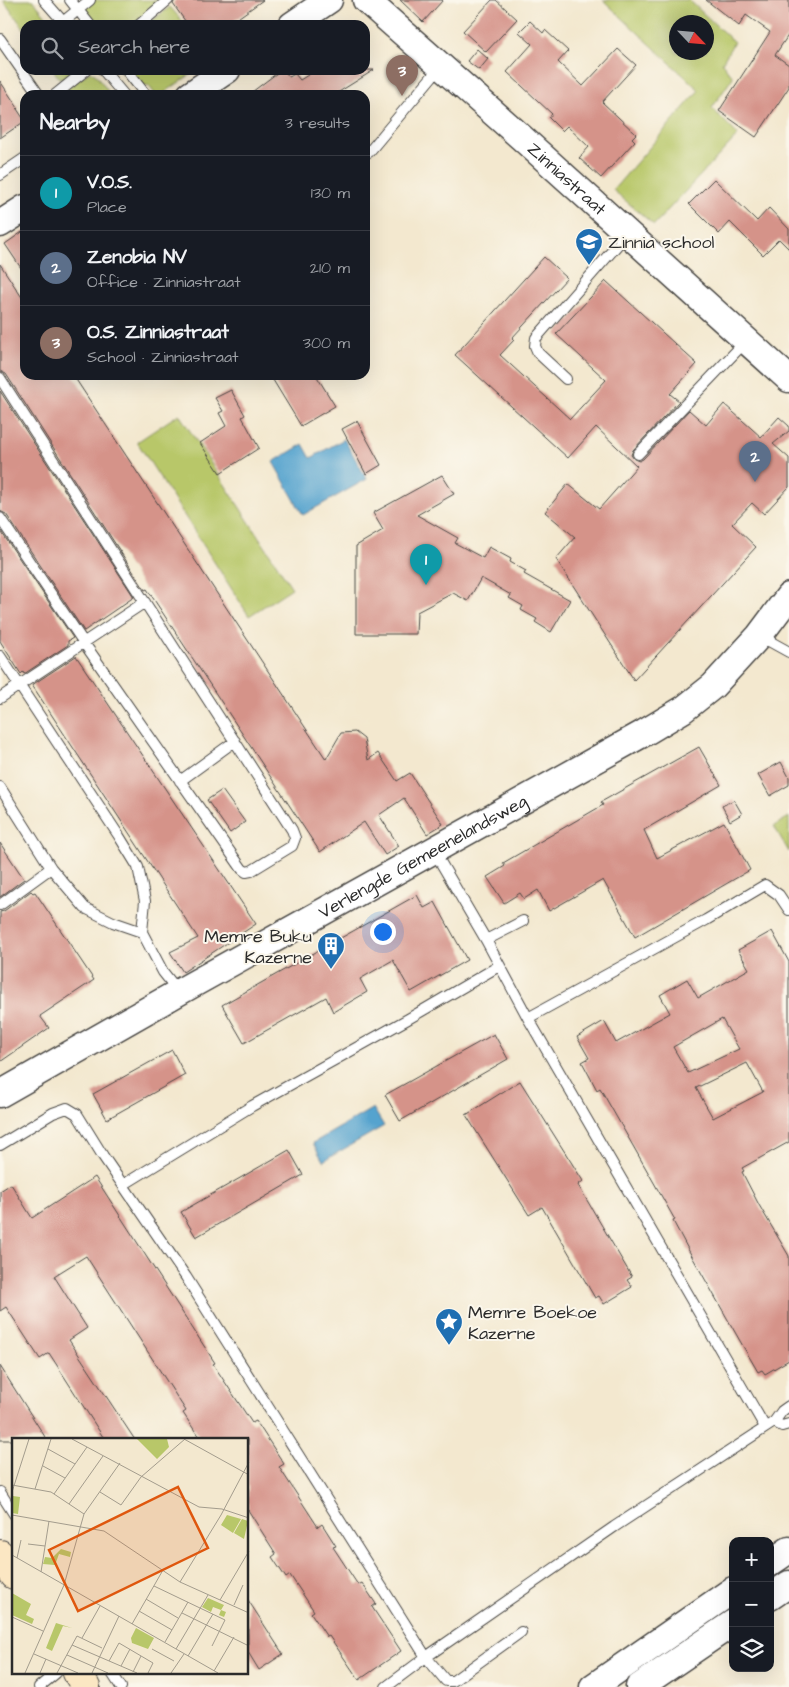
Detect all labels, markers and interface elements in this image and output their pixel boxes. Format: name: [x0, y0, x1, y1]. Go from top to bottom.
north arrow: [669, 15, 714, 60]
search box: [20, 20, 370, 75]
icon: search: [38, 34, 66, 62]
text: Search here: [78, 34, 190, 61]
pin: 3: [386, 55, 418, 96]
text: Nearby: [40, 108, 110, 137]
text: 3 results: [285, 112, 350, 134]
street label: Zinniastraat: [522, 137, 612, 222]
text: V.O.S.: [87, 169, 132, 196]
text: 1: [55, 182, 57, 204]
text: 130 m: [311, 182, 350, 204]
text: Place: [87, 196, 127, 218]
school or university icon: Zinnia school: [574, 227, 604, 266]
place label: Zinnia school: [608, 230, 715, 255]
text: Zenobia NV: [87, 244, 187, 271]
text: 2: [51, 257, 61, 279]
text: 210 m: [310, 257, 350, 279]
text: Office · Zinniastraat: [87, 271, 241, 293]
text: O.S. Zinniastraat: [87, 319, 229, 346]
text: 3: [52, 332, 60, 354]
text: 300 m: [303, 332, 350, 354]
text: School · Zinniastraat: [87, 346, 239, 368]
pin: 2: [739, 441, 771, 482]
pin: 1: [410, 544, 442, 585]
street label: Verlengde Gemeenelandsweg: [314, 788, 532, 925]
your location: [370, 919, 396, 945]
place label: Memre Buku Kazerne: [204, 924, 312, 970]
building icon: Memre Buku Kazerne: [316, 931, 346, 970]
place label: Memre Boekoe Kazerne: [468, 1300, 597, 1346]
place icon: Memre Boekoe Kazerne: [434, 1307, 464, 1346]
inset map: [12, 1438, 249, 1674]
map controls: [729, 1537, 774, 1672]
button: +: [729, 1537, 774, 1582]
button: −: [729, 1582, 774, 1627]
button: layers: [729, 1627, 774, 1672]

